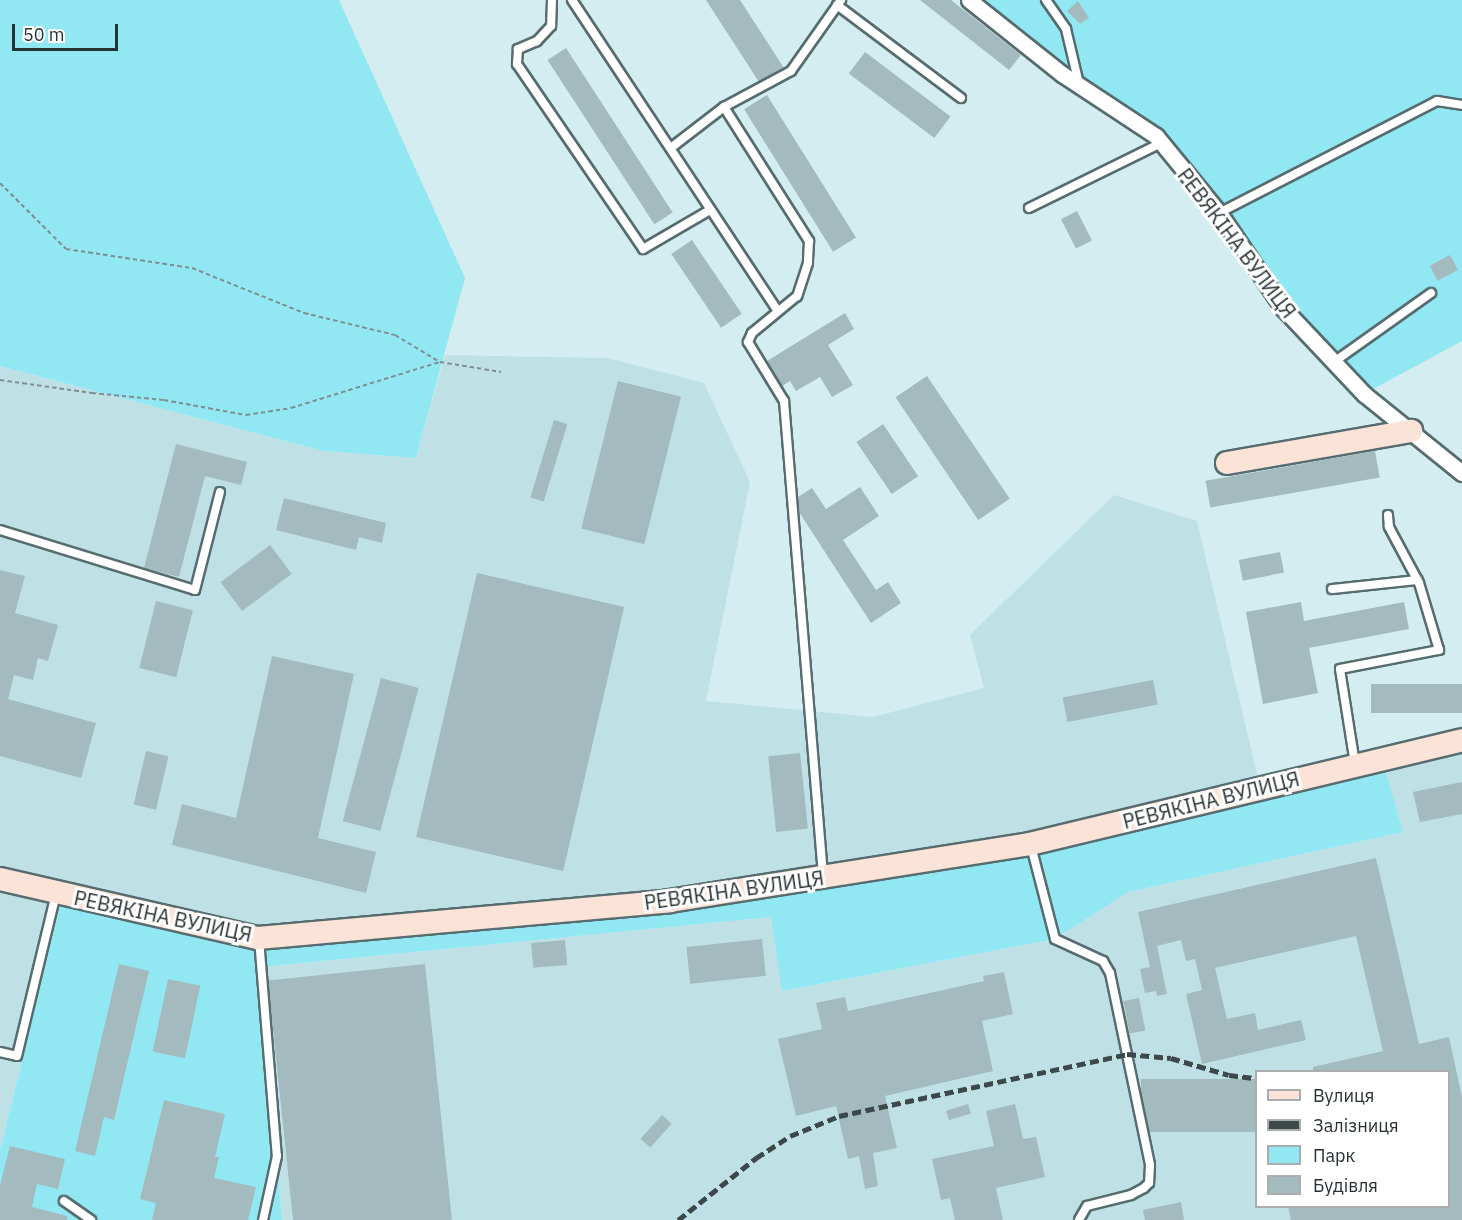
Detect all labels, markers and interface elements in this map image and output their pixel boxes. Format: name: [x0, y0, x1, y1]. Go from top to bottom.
scale bar: [15, 12, 122, 50]
text: 50 m: [23, 23, 65, 46]
street label: РЕВЯКІНА ВУЛИЦЯ: [1173, 163, 1301, 323]
street label: РЕВЯКІНА ВУЛИЦЯ: [1120, 766, 1302, 834]
street label: РЕВЯКІНА ВУЛИЦЯ: [643, 865, 825, 915]
street label: РЕВЯКІНА ВУЛИЦЯ: [72, 885, 254, 947]
legend: [1255, 1070, 1450, 1208]
text: Вулиця: [1313, 1084, 1374, 1107]
text: Залізниця: [1313, 1114, 1399, 1137]
text: Парк: [1313, 1144, 1355, 1167]
text: Будівля: [1313, 1174, 1378, 1197]

